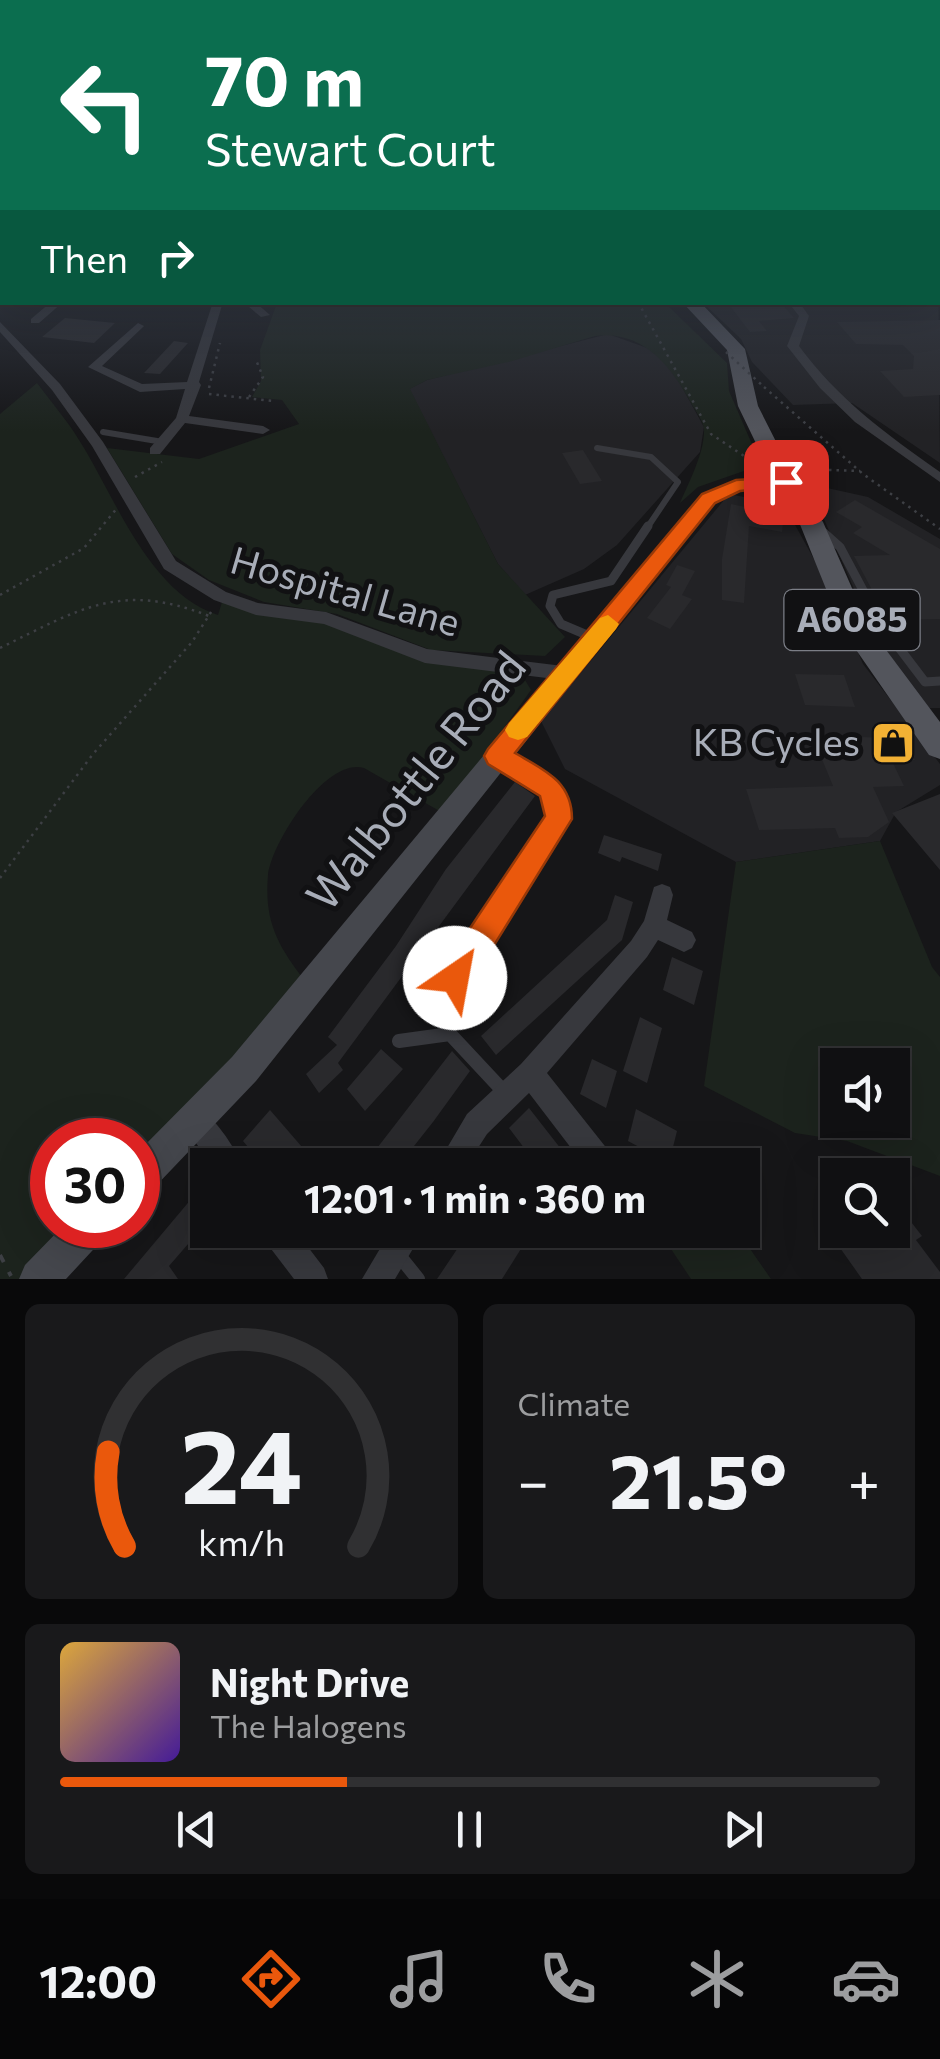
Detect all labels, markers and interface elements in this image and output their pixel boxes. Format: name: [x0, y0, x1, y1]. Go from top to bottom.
text: 70 m: [205, 35, 364, 120]
icon: left: [40, 40, 170, 170]
text: Stewart Court: [205, 120, 496, 175]
icon: right: [148, 230, 203, 285]
text: Then: [40, 234, 128, 281]
pin: [744, 440, 829, 525]
icon: arrive: [759, 455, 814, 510]
street label: Hospital Lane: [226, 534, 466, 645]
road number: A6085: [784, 590, 920, 650]
street label: Walbottle Road: [293, 639, 535, 920]
place label: KB Cycles: [693, 717, 860, 764]
shop icon: KB Cycles: [870, 720, 916, 766]
position arrow: [403, 926, 507, 1030]
map controls: [820, 1048, 910, 1248]
button: sound: [820, 1048, 910, 1138]
speed limit sign: 30: [30, 1118, 160, 1248]
button: search: [820, 1158, 910, 1248]
text: 12:01 · 1 min · 360 m: [304, 1174, 646, 1221]
text: Climate: [518, 1383, 630, 1423]
text: 24: [180, 1398, 302, 1525]
text: 21.5°: [609, 1433, 787, 1524]
text: −: [518, 1446, 549, 1513]
text: +: [848, 1446, 880, 1513]
text: km/h: [198, 1520, 285, 1563]
text: Night Drive: [210, 1658, 409, 1705]
text: The Halogens: [210, 1705, 407, 1745]
icon: previous: [169, 1802, 224, 1857]
icon: pause: [442, 1802, 497, 1857]
icon: next: [716, 1802, 771, 1857]
icon: directions: [236, 1944, 306, 2014]
icon: music: [384, 1944, 454, 2014]
icon: phone: [533, 1944, 603, 2014]
icon: climate: [682, 1944, 752, 2014]
icon: car: [831, 1944, 901, 2014]
text: 12:00: [39, 1952, 157, 2007]

